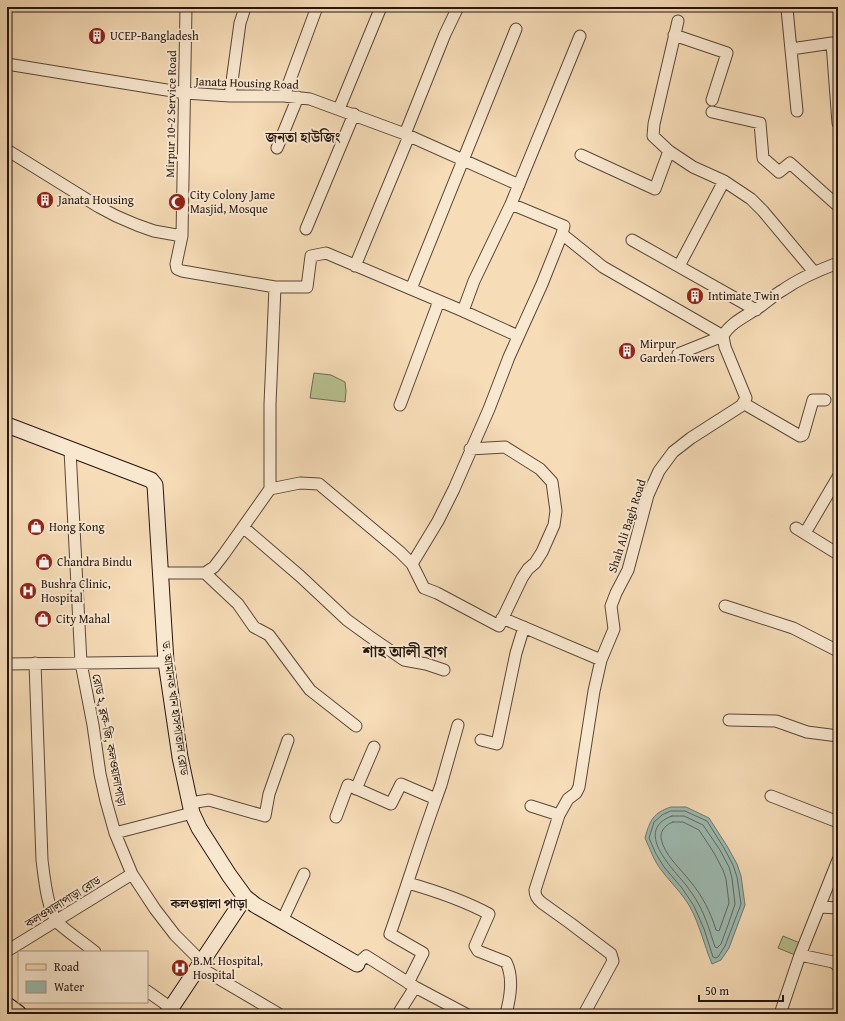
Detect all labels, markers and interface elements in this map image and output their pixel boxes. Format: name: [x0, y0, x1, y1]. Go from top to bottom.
building icon: UCEP-Bangladesh: [87, 26, 107, 46]
place label: UCEP-Bangladesh: [110, 27, 199, 44]
street label: Mirpur 10-2 Service Road: [161, 50, 180, 178]
street label: Janata Housing Road: [193, 72, 300, 93]
district label: জনতা হাউজিং: [265, 127, 341, 147]
place label: City Colony Jame Masjid, Mosque: [190, 186, 275, 217]
building icon: Janata Housing: [35, 190, 55, 210]
place label: Janata Housing: [56, 191, 134, 208]
mosque icon: City Colony Jame Masjid, Mosque: [167, 192, 187, 212]
building icon: Intimate Twin: [685, 286, 705, 306]
place label: Intimate Twin: [708, 287, 780, 304]
place label: Mirpur Garden Towers: [640, 335, 715, 366]
building icon: Mirpur Garden Towers: [617, 341, 637, 361]
street label: Shah Ali Bagh Road: [603, 476, 650, 575]
shop icon: Hong Kong: [26, 517, 46, 537]
place label: Hong Kong: [49, 518, 104, 535]
shop icon: Chandra Bindu: [34, 552, 54, 572]
place label: Chandra Bindu: [57, 553, 133, 570]
place label: Bushra Clinic, Hospital: [41, 575, 111, 606]
hospital icon: Bushra Clinic, Hospital: [18, 581, 38, 601]
shop icon: City Mahal: [33, 609, 53, 629]
place label: City Mahal: [56, 610, 111, 627]
street label: ড. আমানত খান হাসপাতাল রোড: [158, 639, 193, 777]
district label: শাহ আলী বাগ: [362, 639, 448, 663]
street label: রোড ২, ব্লক-জি, কলওয়ালাপাড়া: [88, 672, 131, 807]
street label: কলওয়ালাপাড়া রোড: [21, 871, 104, 932]
district label: কলওয়ালা পাড়া: [170, 894, 247, 913]
legend: [18, 951, 148, 1003]
place label: B.M. Hospital, Hospital: [193, 952, 263, 983]
text: Road: [54, 958, 80, 975]
hospital icon: B.M. Hospital, Hospital: [170, 958, 190, 978]
scale bar: [699, 977, 783, 1003]
text: Water: [54, 978, 84, 995]
text: 50 m: [705, 982, 729, 999]

